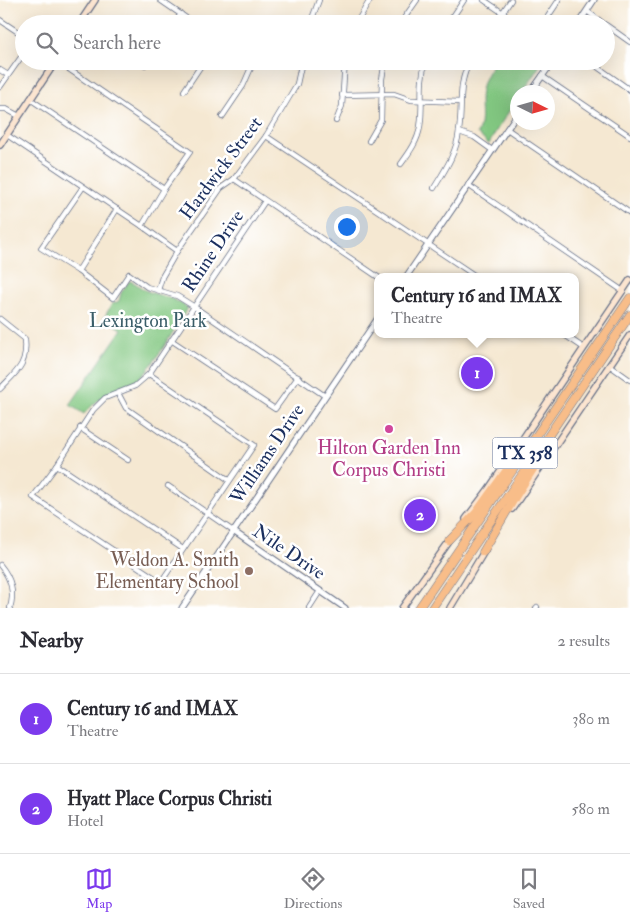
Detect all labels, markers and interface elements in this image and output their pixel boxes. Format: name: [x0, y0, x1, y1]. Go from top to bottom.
search box: [15, 15, 615, 70]
icon: search: [33, 29, 61, 57]
text: Search here: [73, 31, 161, 55]
north arrow: [510, 85, 555, 130]
street label: Hardwick Street: [174, 112, 268, 224]
street label: Rhine Drive: [177, 205, 249, 297]
your location: [334, 214, 360, 240]
popup: [374, 273, 579, 338]
text: Century 16 and IMAX: [391, 284, 562, 308]
text: Theatre: [391, 308, 442, 328]
park label: Lexington Park: [89, 309, 207, 333]
pin: 1: [461, 354, 493, 392]
street label: Williams Drive: [224, 399, 309, 510]
marker: Hilton Garden Inn Corpus Christi: [383, 423, 395, 435]
place label: Hilton Garden Inn Corpus Christi: [317, 436, 461, 483]
road number: TX 358: [492, 438, 558, 468]
pin: 2: [404, 496, 436, 534]
street label: Nile Drive: [248, 519, 330, 585]
place label: Weldon A. Smith Elementary School: [96, 548, 239, 594]
marker: Weldon A. Smith Elementary School: [243, 565, 255, 577]
text: Nearby: [20, 627, 83, 654]
text: 2 results: [557, 631, 610, 651]
text: Century 16 and IMAX: [67, 697, 238, 721]
text: 1: [33, 709, 39, 729]
text: 380 m: [572, 709, 610, 729]
text: Theatre: [67, 721, 118, 741]
text: Hyatt Place Corpus Christi: [67, 787, 272, 811]
text: 2: [32, 799, 40, 819]
text: 580 m: [571, 799, 610, 819]
text: Hotel: [67, 811, 104, 831]
tab: Map: [85, 865, 113, 912]
tab: Directions: [284, 865, 342, 912]
tab: Saved: [513, 865, 545, 912]

